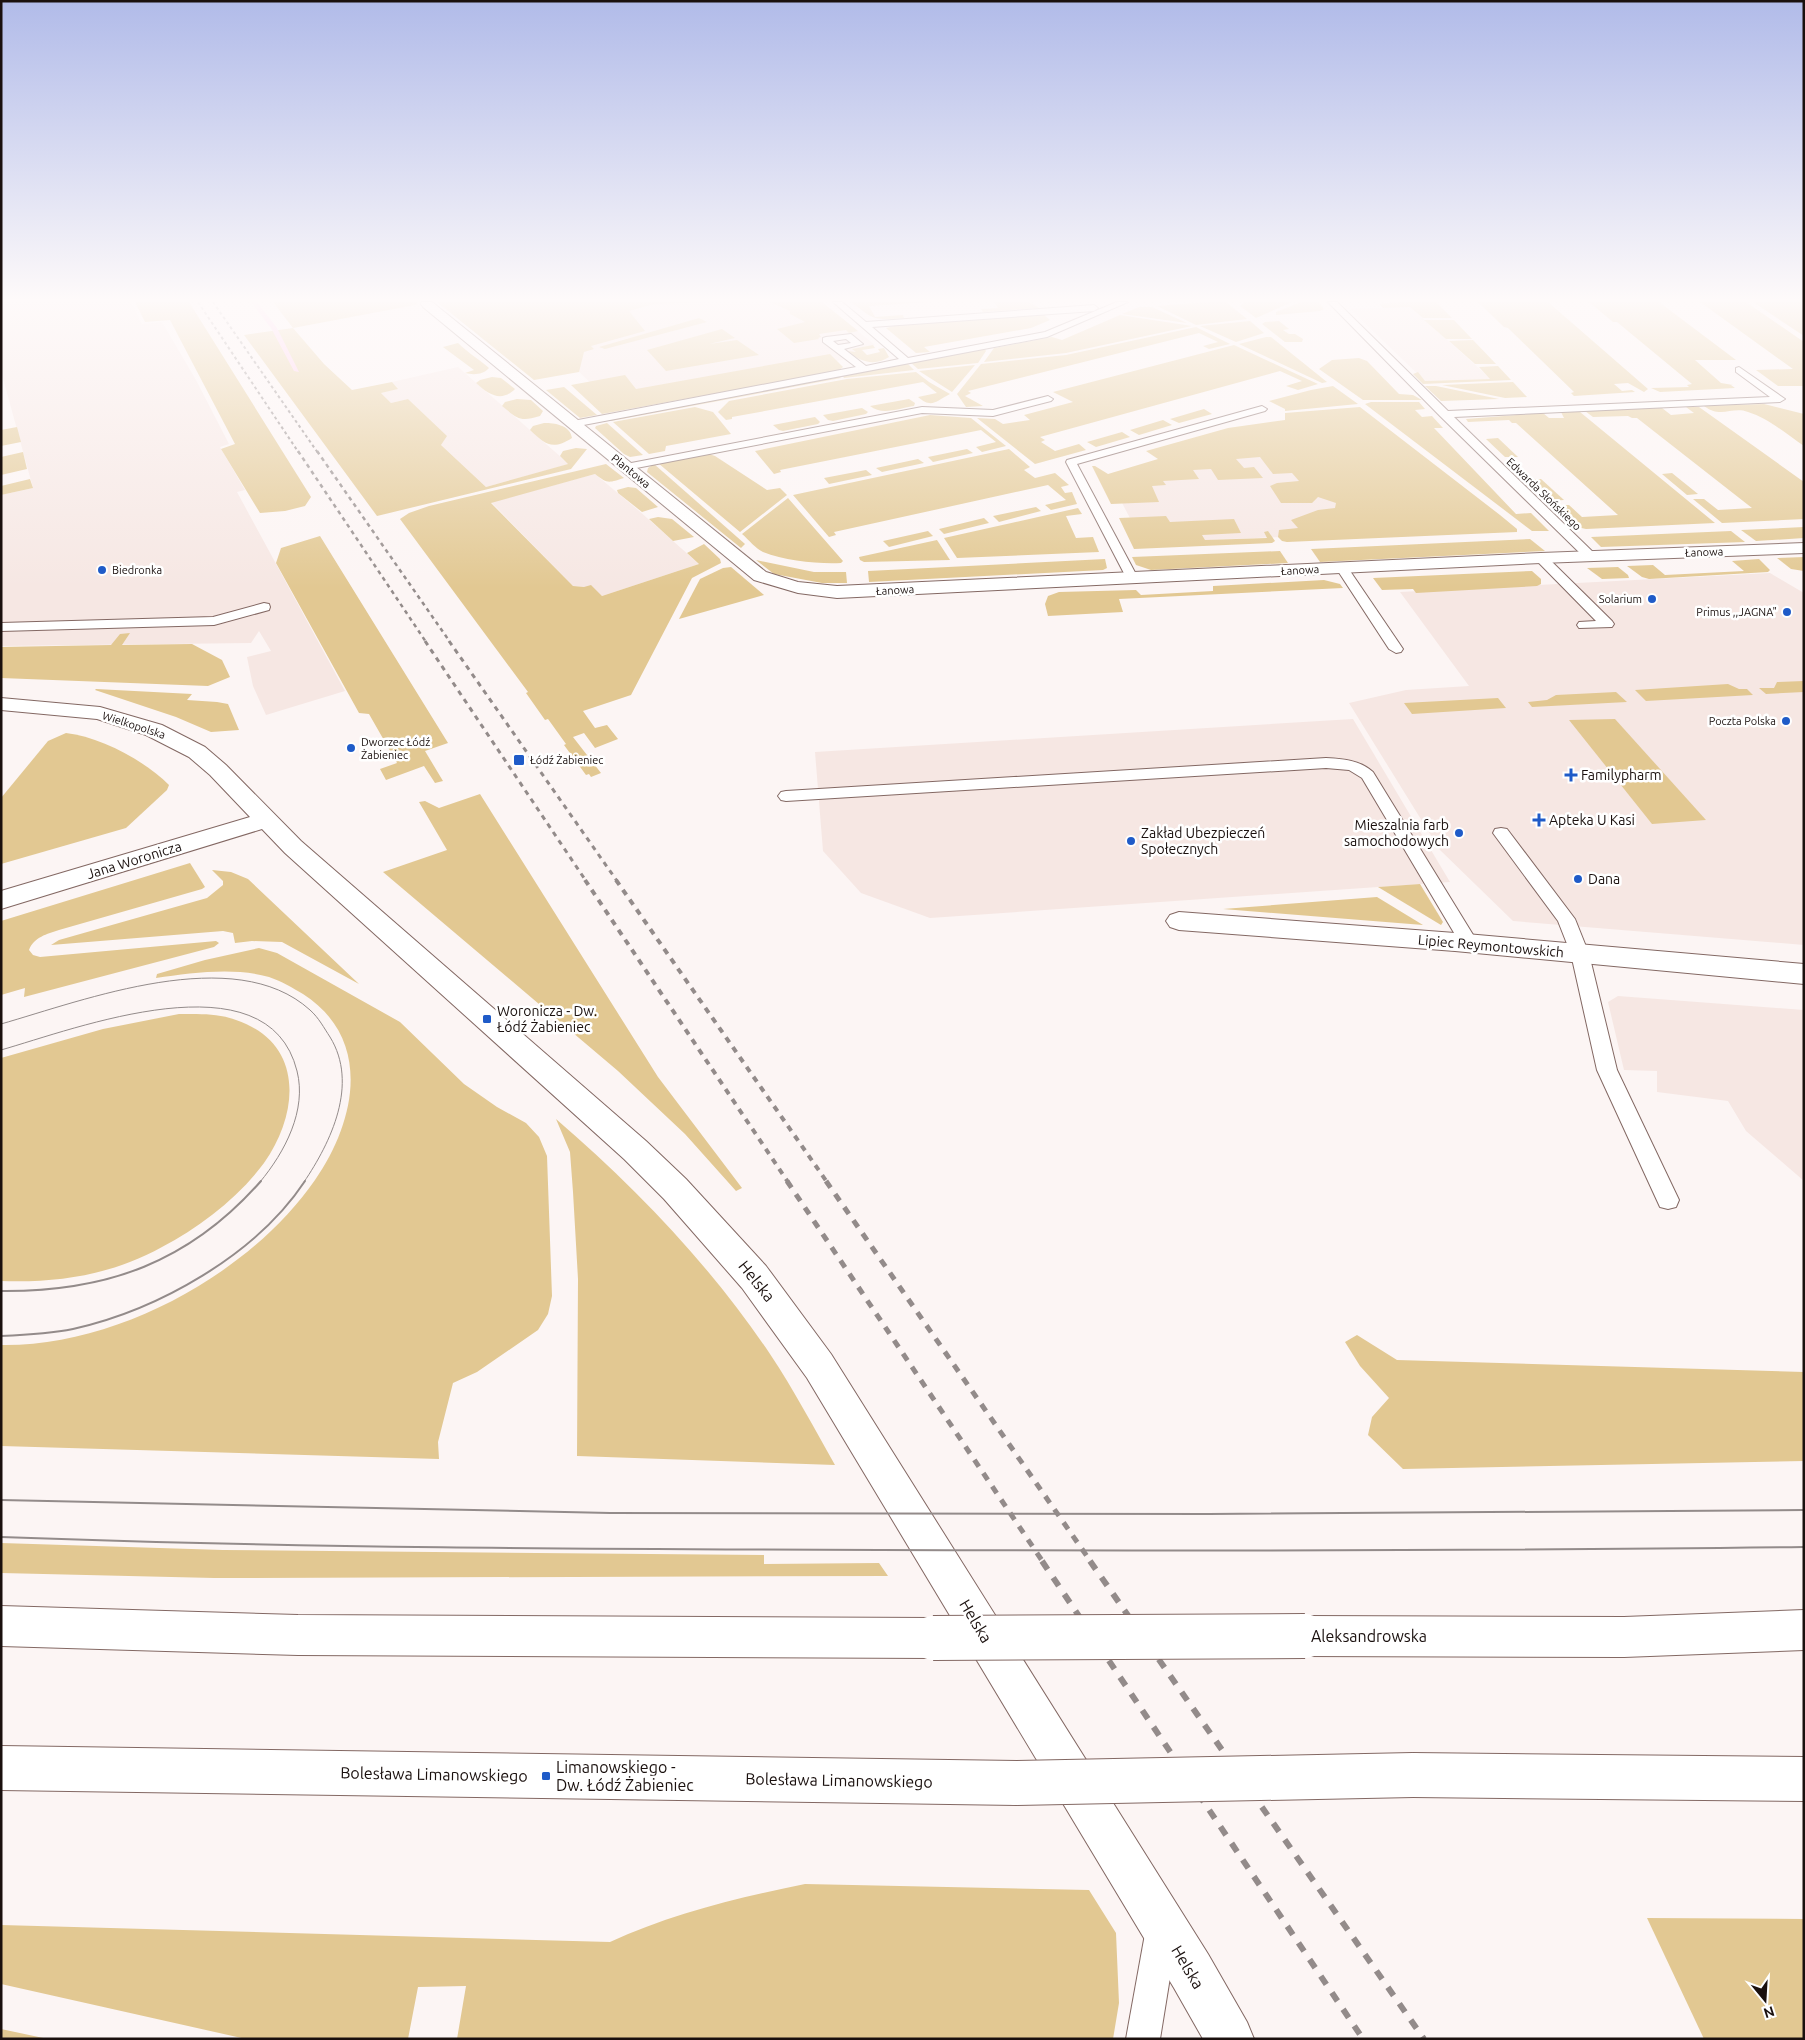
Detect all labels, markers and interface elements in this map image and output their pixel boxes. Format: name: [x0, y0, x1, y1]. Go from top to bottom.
street label: Plantowa: [609, 452, 653, 490]
street label: Edwarda Słońskiego: [1504, 455, 1584, 533]
street label: Łanowa: [1685, 545, 1723, 559]
street label: Łanowa: [1281, 563, 1319, 577]
marker: Biedronka: [96, 564, 108, 576]
place label: Biedronka: [112, 564, 162, 576]
street label: Łanowa: [876, 583, 914, 597]
place label: Solarium: [1599, 593, 1642, 605]
marker: Solarium: [1646, 593, 1658, 605]
place label: Primus ,,JAGNA": [1696, 606, 1777, 618]
marker: Primus ,,JAGNA": [1781, 606, 1793, 618]
street label: Wielkopolska: [101, 709, 167, 741]
place label: Poczta Polska: [1709, 715, 1776, 727]
marker: Poczta Polska: [1780, 715, 1792, 727]
place label: Dworzec Łódź Żabieniec: [361, 736, 430, 761]
marker: Dworzec Łódź Żabieniec: [345, 742, 357, 754]
marker: Łódź Żabieniec: [512, 753, 526, 767]
place label: Łódź Żabieniec: [530, 754, 603, 766]
place label: Familypharm: [1581, 767, 1662, 783]
marker: Familypharm: [1565, 769, 1577, 781]
place label: Apteka U Kasi: [1549, 812, 1635, 828]
marker: Apteka U Kasi: [1533, 814, 1545, 826]
place label: Mieszalnia farb samochodowych: [1344, 817, 1449, 849]
place label: Zakład Ubezpieczeń Społecznych: [1141, 825, 1265, 857]
marker: Mieszalnia farb samochodowych: [1453, 827, 1465, 839]
marker: Zakład Ubezpieczeń Społecznych: [1125, 835, 1137, 847]
street label: Jana Woronicza: [85, 838, 183, 882]
place label: Dana: [1588, 871, 1620, 887]
marker: Dana: [1572, 873, 1584, 885]
street label: Lipiec Reymontowskich: [1417, 932, 1565, 960]
place label: Woronicza - Dw. Łódź Żabieniec: [497, 1003, 597, 1035]
marker: Woronicza - Dw. Łódź Żabieniec: [481, 1013, 493, 1025]
street label: Helska: [735, 1257, 779, 1305]
street label: Helska: [956, 1596, 996, 1646]
street label: Aleksandrowska: [1311, 1627, 1427, 1645]
place label: Limanowskiego - Dw. Łódź Żabieniec: [556, 1758, 694, 1794]
street label: Bolesława Limanowskiego: [340, 1763, 528, 1785]
street label: Bolesława Limanowskiego: [745, 1769, 933, 1791]
marker: Limanowskiego - Dw. Łódź Żabieniec: [540, 1770, 552, 1782]
street label: Helska: [1168, 1942, 1208, 1992]
north arrow: [1740, 1975, 1790, 2025]
text: N: [1762, 2003, 1776, 2022]

